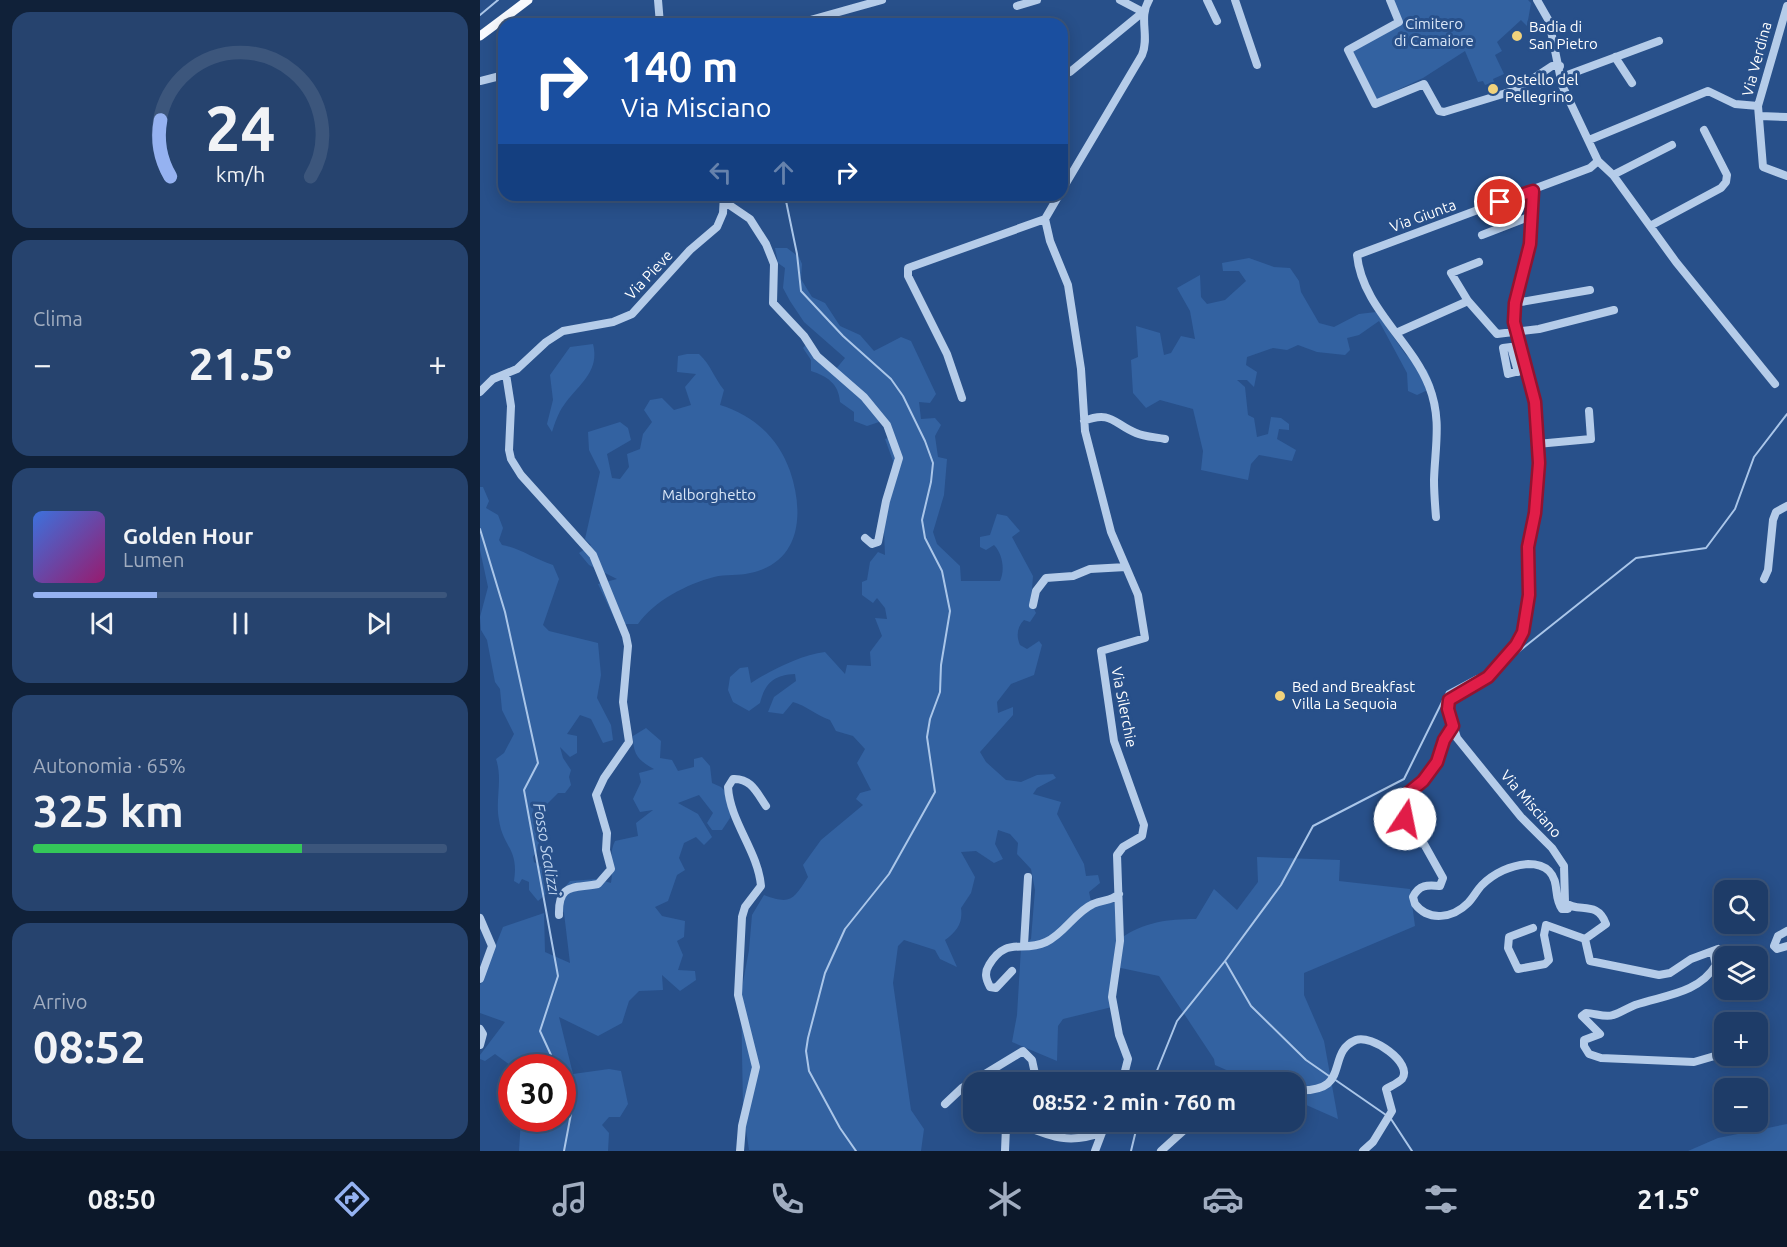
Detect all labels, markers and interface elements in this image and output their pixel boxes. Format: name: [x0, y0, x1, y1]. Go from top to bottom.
park label: Cimitero di Camaiore: [1394, 15, 1474, 49]
place label: Badia di San Pietro: [1529, 18, 1598, 52]
street label: Via Verdina: [1738, 20, 1775, 98]
marker: Badia di San Pietro: [1510, 29, 1524, 43]
icon: right: [522, 42, 600, 120]
text: 140 m: [621, 43, 738, 90]
place label: Ostello del Pellegrino: [1505, 71, 1578, 105]
marker: Ostello del Pellegrino: [1486, 82, 1500, 96]
text: Via Misciano: [621, 92, 772, 122]
text: 24: [205, 93, 275, 163]
icon: left: [704, 156, 737, 189]
icon: ahead: [767, 156, 800, 189]
icon: right: [830, 156, 863, 189]
text: km/h: [215, 162, 265, 186]
pin: [1474, 176, 1525, 227]
icon: arrive: [1483, 185, 1516, 218]
street label: Via Giunta: [1387, 196, 1458, 235]
street label: Via Pieve: [622, 246, 676, 303]
text: Clima: [33, 307, 83, 330]
text: 21.5°: [188, 338, 292, 389]
text: −: [33, 345, 52, 382]
text: +: [428, 345, 447, 382]
park label: Malborghetto: [662, 486, 756, 503]
text: Golden Hour: [123, 523, 253, 548]
text: Lumen: [123, 548, 184, 571]
icon: previous: [86, 607, 119, 640]
icon: pause: [224, 607, 257, 640]
icon: next: [362, 607, 395, 640]
street label: Via Silerchie: [1108, 665, 1141, 749]
place label: Bed and Breakfast Villa La Sequoia: [1292, 678, 1415, 712]
marker: Bed and Breakfast Villa La Sequoia: [1273, 689, 1287, 703]
text: Autonomia · 65%: [33, 754, 186, 777]
street label: Via Misciano: [1498, 767, 1565, 841]
text: 325 km: [33, 785, 184, 836]
position arrow: [1373, 787, 1437, 851]
water label: Fosso Scalizzi: [530, 801, 564, 898]
map controls: [1714, 880, 1768, 1132]
button: search: [1714, 880, 1768, 934]
button: layers: [1714, 946, 1768, 1000]
text: Arrivo: [33, 990, 87, 1013]
button: +: [1714, 1012, 1768, 1066]
text: 08:52: [33, 1021, 146, 1072]
speed limit sign: 30: [498, 1054, 576, 1132]
button: −: [1714, 1078, 1768, 1132]
text: 08:52 · 2 min · 760 m: [1032, 1089, 1236, 1114]
icon: directions: [331, 1178, 373, 1220]
icon: music: [549, 1178, 591, 1220]
icon: phone: [766, 1178, 808, 1220]
icon: climate: [984, 1178, 1026, 1220]
icon: car: [1202, 1178, 1244, 1220]
icon: filters: [1420, 1178, 1462, 1220]
text: 08:50: [88, 1184, 155, 1214]
text: 21.5°: [1637, 1184, 1699, 1214]

